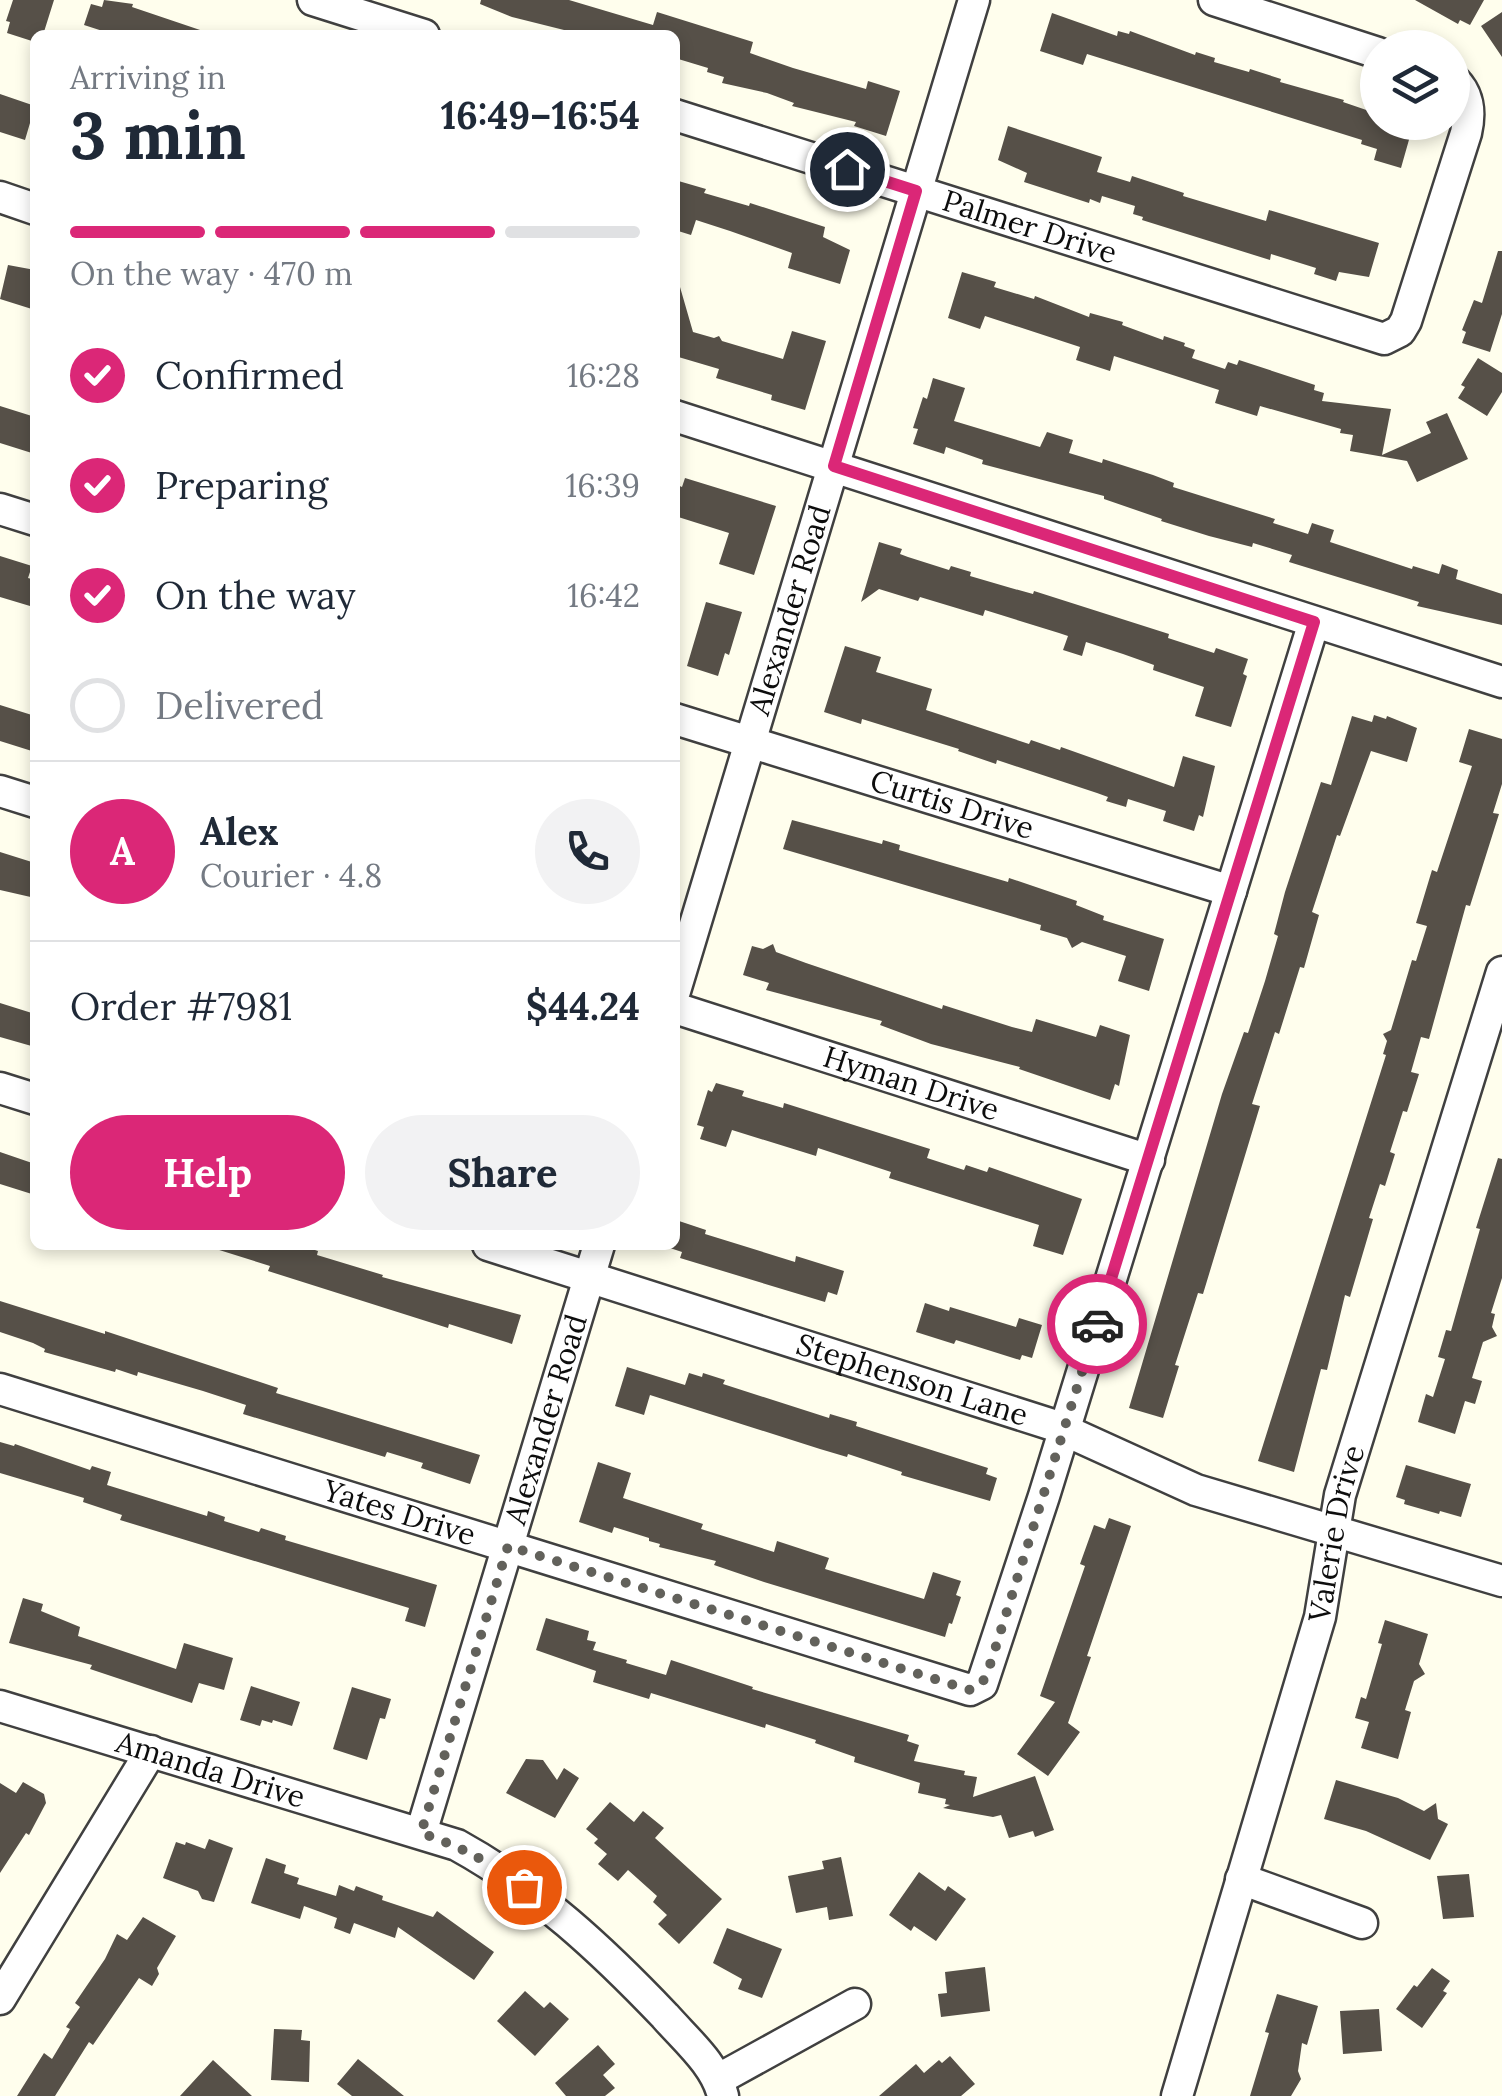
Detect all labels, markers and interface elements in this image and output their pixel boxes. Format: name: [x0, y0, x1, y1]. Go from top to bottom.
map controls: [1360, 30, 1470, 140]
button: layers: [1360, 30, 1470, 140]
text: Arriving in: [70, 57, 226, 98]
text: 16:49–16:54: [441, 91, 640, 139]
text: 3 min: [70, 94, 246, 177]
pin: [805, 127, 890, 212]
icon: home: [820, 142, 875, 197]
street label: Palmer Drive: [938, 181, 1122, 271]
text: On the way · 470 m: [70, 253, 353, 294]
icon: check: [70, 348, 125, 403]
text: Confirmed: [155, 351, 344, 399]
text: 16:28: [567, 355, 640, 396]
icon: check: [70, 458, 125, 513]
text: Preparing: [155, 461, 328, 509]
text: 16:39: [566, 465, 640, 506]
street label: Alexander Road: [739, 500, 839, 720]
icon: check: [70, 568, 125, 623]
text: On the way: [155, 571, 356, 619]
text: 16:42: [567, 575, 640, 616]
text: Delivered: [155, 681, 324, 729]
street label: Curtis Drive: [866, 761, 1039, 847]
button: phone: [535, 799, 640, 904]
text: Alex: [200, 807, 279, 855]
text: A: [110, 827, 135, 875]
text: Courier · 4.8: [200, 855, 382, 896]
text: Order #7981: [70, 982, 292, 1030]
text: $44.24: [526, 982, 640, 1030]
street label: Hyman Drive: [819, 1037, 1004, 1129]
button: Help: [70, 1115, 345, 1230]
button: Share: [365, 1115, 640, 1230]
courier: [1047, 1274, 1147, 1374]
icon: car: [1070, 1297, 1125, 1352]
street label: Alexander Road: [495, 1310, 595, 1530]
street label: Stephenson Lane: [792, 1324, 1033, 1434]
street label: Valerie Drive: [1299, 1440, 1372, 1625]
street label: Yates Drive: [318, 1470, 480, 1553]
street label: Amanda Drive: [111, 1722, 310, 1816]
pin: [482, 1845, 567, 1930]
icon: bag: [497, 1860, 552, 1915]

